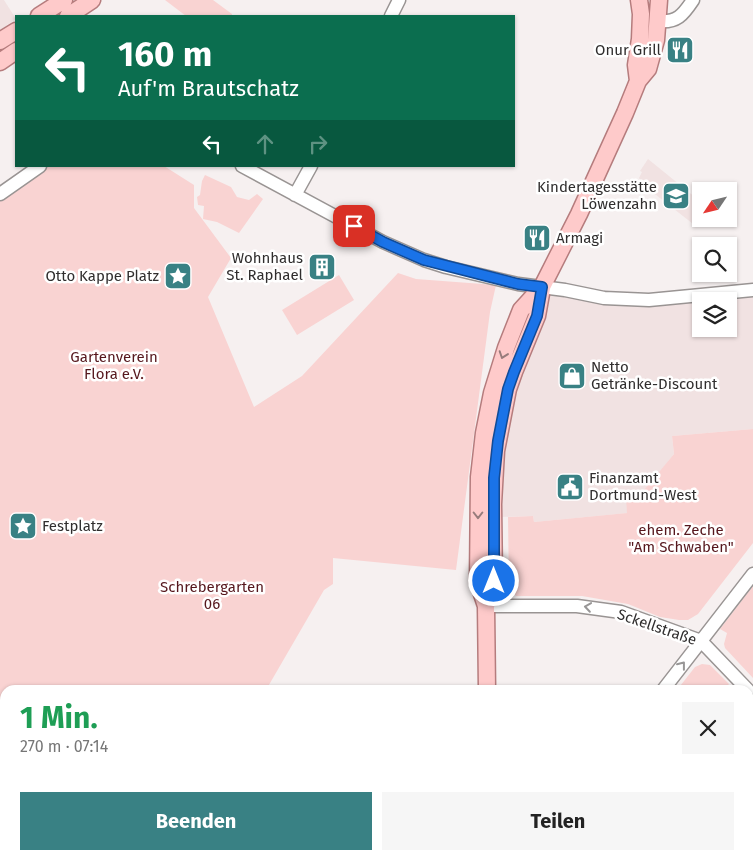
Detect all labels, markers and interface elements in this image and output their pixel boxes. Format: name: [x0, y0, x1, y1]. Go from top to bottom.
text: 160 m: [118, 33, 212, 75]
icon: left: [35, 35, 100, 100]
restaurant icon: Onur Grill: [665, 35, 695, 65]
place label: Onur Grill: [595, 41, 662, 59]
text: Auf'm Brautschatz: [118, 75, 299, 102]
icon: left: [198, 130, 226, 158]
icon: ahead: [251, 130, 279, 158]
icon: right: [304, 130, 332, 158]
place label: Kindertagesstätte Löwenzahn: [537, 178, 657, 213]
school or university icon: Kindertagesstätte Löwenzahn: [661, 181, 691, 211]
north arrow: [692, 182, 738, 228]
map controls: [692, 182, 737, 337]
pin: [333, 205, 375, 247]
icon: arrive: [340, 212, 368, 240]
restaurant icon: Armagi: [522, 223, 552, 253]
place label: Armagi: [556, 229, 603, 247]
button: search: [692, 237, 737, 282]
place label: Wohnhaus St. Raphael: [226, 249, 304, 284]
building icon: Wohnhaus St. Raphael: [307, 252, 337, 282]
place icon: Otto Kappe Platz: [163, 261, 193, 291]
place label: Otto Kappe Platz: [45, 267, 159, 285]
button: layers: [692, 292, 737, 337]
park label: Gartenverein Flora e.V.: [70, 348, 158, 383]
one-way arrow: [499, 351, 509, 359]
place label: Netto Getränke-Discount: [591, 358, 718, 393]
shop icon: Netto Getränke-Discount: [557, 361, 587, 391]
place label: Finanzamt Dortmund-West: [589, 469, 697, 504]
public building icon: Finanzamt Dortmund-West: [555, 472, 585, 502]
place icon: Festplatz: [8, 511, 38, 541]
one-way arrow: [473, 512, 483, 519]
place label: Festplatz: [42, 517, 103, 535]
park label: ehem. Zeche "Am Schwaben": [628, 521, 734, 556]
position arrow: [467, 554, 519, 606]
park label: Schrebergarten 06: [160, 578, 264, 613]
one-way arrow: [583, 603, 592, 613]
street label: Sckellstraße: [615, 605, 699, 649]
one-way arrow: [676, 662, 684, 671]
text: 1 Min.: [20, 700, 98, 736]
button: close: [682, 702, 734, 754]
text: 270 m · 07:14: [20, 737, 108, 756]
button: Beenden: [20, 792, 372, 850]
button: Teilen: [382, 792, 734, 850]

